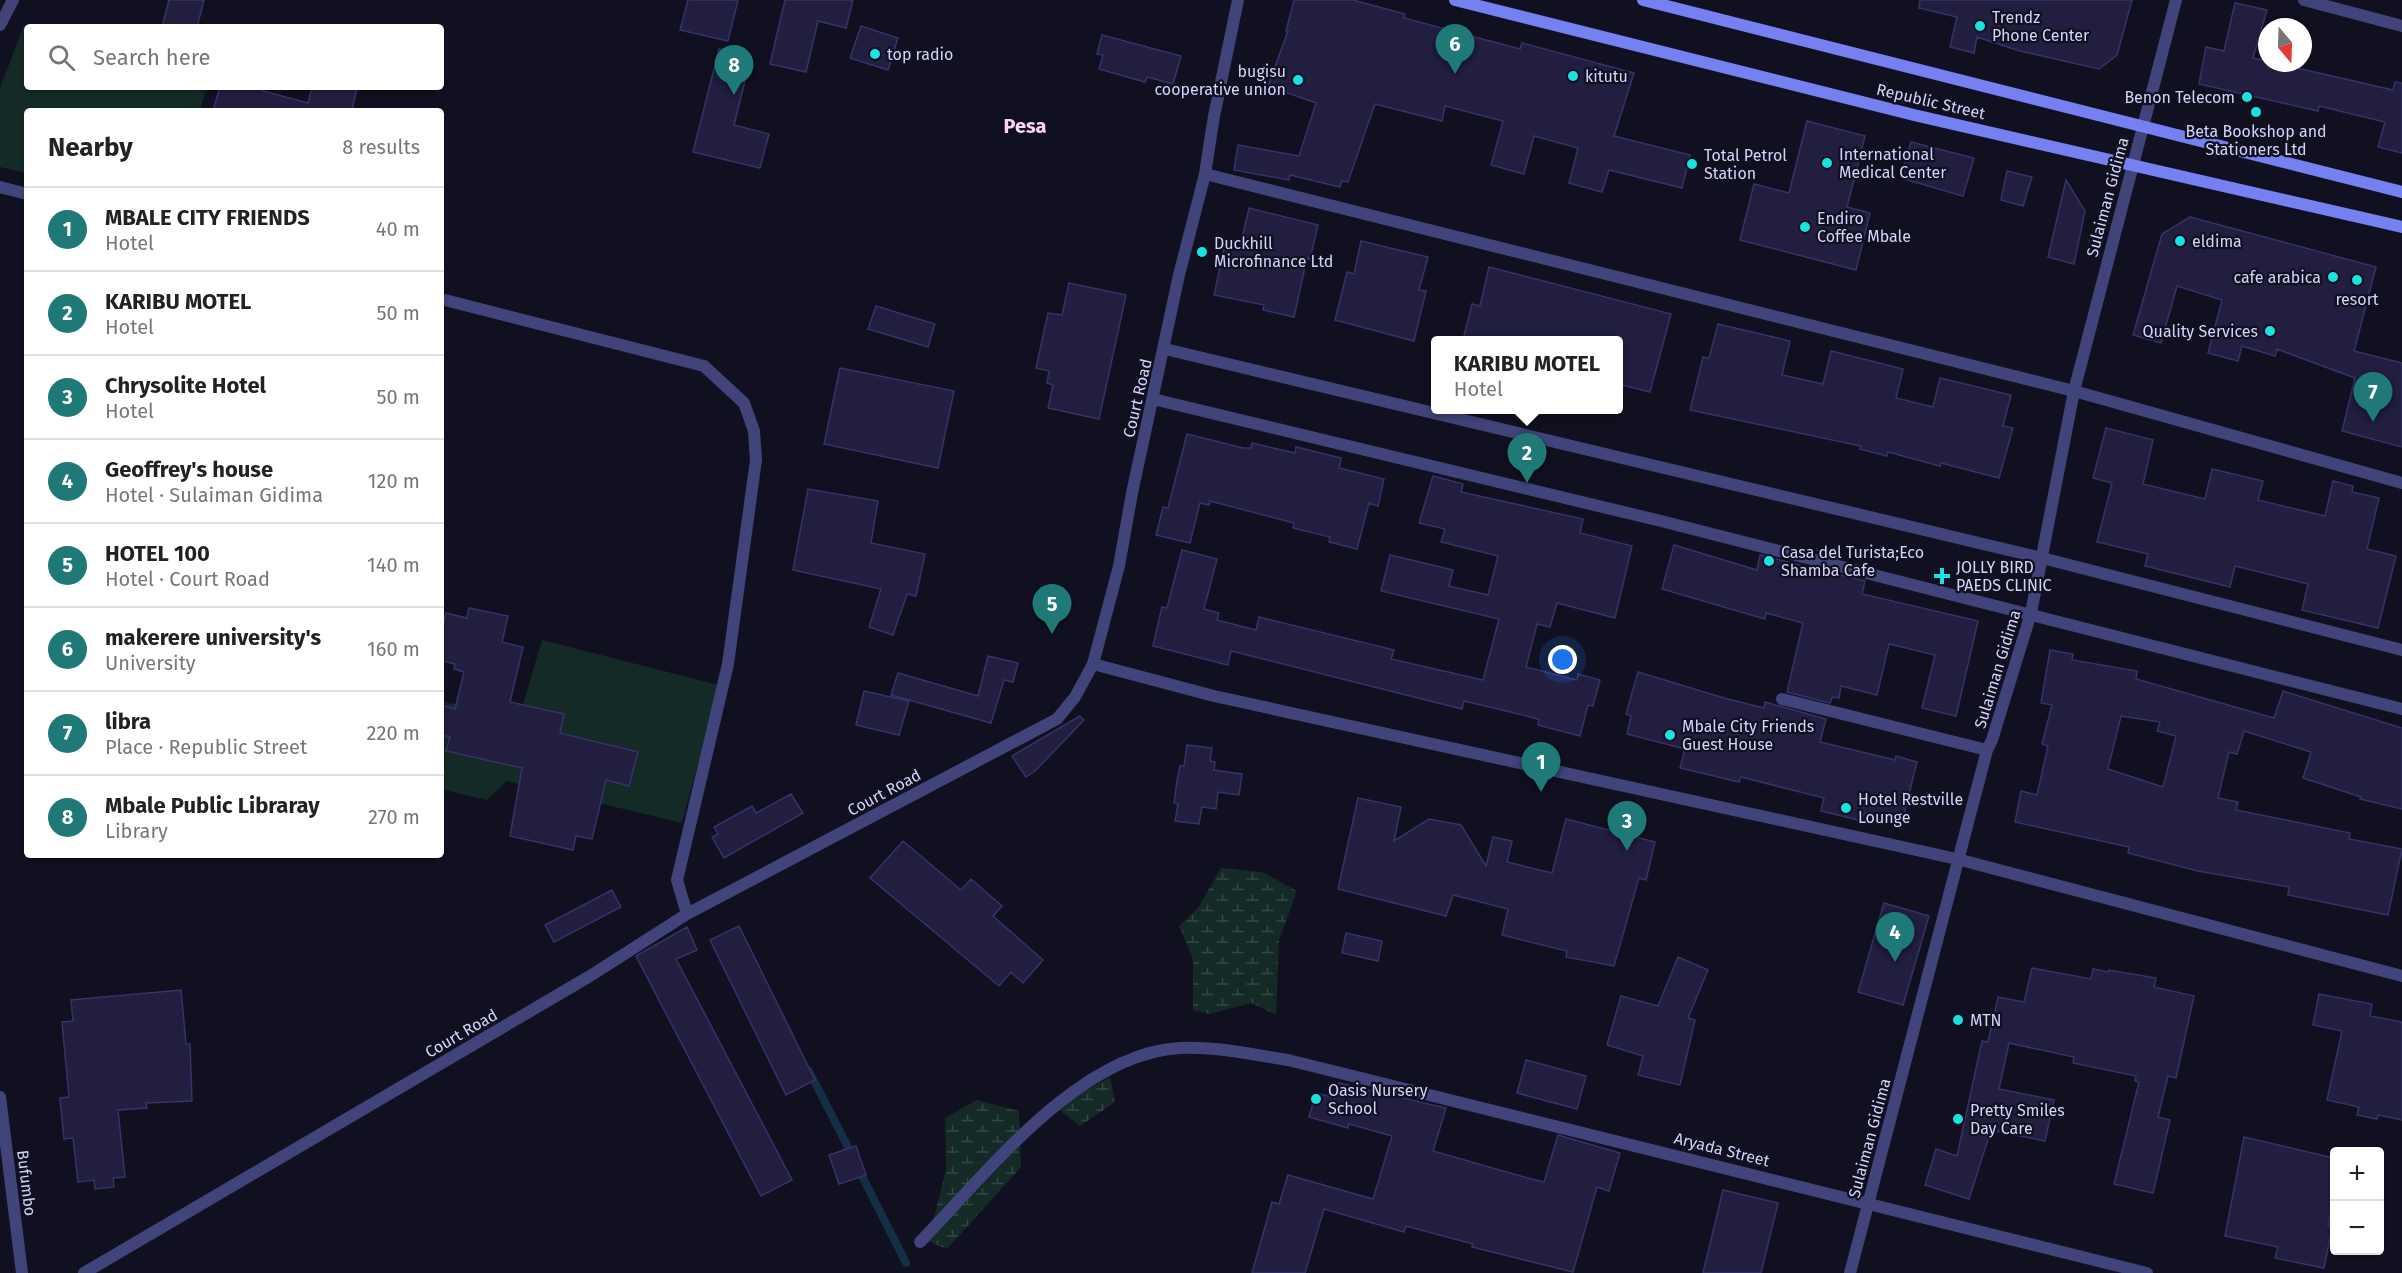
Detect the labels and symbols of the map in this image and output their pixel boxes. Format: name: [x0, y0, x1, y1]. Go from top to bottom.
place label: Trendz Phone Center: [1992, 8, 2090, 45]
north arrow: [2258, 18, 2312, 72]
marker: Trendz Phone Center: [1973, 19, 1987, 33]
pin: 6: [1436, 25, 1474, 74]
place label: top radio: [887, 45, 953, 64]
pin: 8: [714, 46, 754, 95]
marker: top radio: [868, 47, 882, 61]
place label: bugisu cooperative union: [1154, 62, 1286, 99]
place label: kitutu: [1585, 67, 1628, 86]
marker: kitutu: [1566, 69, 1580, 83]
marker: bugisu cooperative union: [1291, 73, 1305, 87]
street label: Republic Street: [1875, 80, 1987, 123]
place label: Benon Telecom: [2124, 88, 2235, 107]
marker: Benon Telecom: [2240, 90, 2254, 104]
marker: Beta Bookshop and Stationers Ltd: [2249, 105, 2263, 119]
district label: Pesa: [1004, 114, 1046, 138]
place label: Beta Bookshop and Stationers Ltd: [2185, 122, 2327, 159]
street label: Sulaiman Gidima: [2082, 135, 2133, 259]
place label: International Medical Center: [1839, 145, 1947, 182]
place label: Total Petrol Station: [1704, 146, 1787, 183]
marker: International Medical Center: [1820, 156, 1834, 170]
marker: Total Petrol Station: [1685, 157, 1699, 171]
place label: Endiro Coffee Mbale: [1817, 209, 1911, 246]
marker: Endiro Coffee Mbale: [1798, 220, 1812, 234]
place label: eldima: [2192, 232, 2242, 251]
place label: Duckhill Microfinance Ltd: [1214, 234, 1333, 271]
marker: eldima: [2173, 234, 2187, 248]
marker: Duckhill Microfinance Ltd: [1195, 245, 1209, 259]
place label: cafe arabica: [2233, 268, 2321, 287]
marker: cafe arabica: [2326, 270, 2340, 284]
marker: resort: [2350, 273, 2364, 287]
place label: resort: [2335, 290, 2379, 309]
place label: Quality Services: [2143, 322, 2258, 341]
marker: Quality Services: [2263, 324, 2277, 338]
street label: Court Road: [1119, 357, 1156, 439]
pin: 7: [2354, 372, 2392, 422]
pin: 2: [1508, 434, 1546, 483]
place label: Casa del Turista;Eco Shamba Cafe: [1781, 543, 1924, 580]
marker: Casa del Turista;Eco Shamba Cafe: [1762, 554, 1776, 568]
place label: JOLLY BIRD PAEDS CLINIC: [1956, 558, 2052, 595]
marker: JOLLY BIRD PAEDS CLINIC: [1933, 567, 1951, 585]
pin: 5: [1032, 584, 1072, 634]
street label: Sulaiman Gidima: [1970, 608, 2025, 731]
your location: [1548, 645, 1577, 674]
place label: Mbale City Friends Guest House: [1682, 717, 1814, 754]
marker: Mbale City Friends Guest House: [1663, 728, 1677, 742]
pin: 1: [1522, 742, 1560, 792]
street label: Court Road: [844, 765, 924, 820]
place label: Hotel Restville Lounge: [1858, 790, 1963, 827]
marker: Hotel Restville Lounge: [1839, 801, 1853, 815]
pin: 3: [1608, 802, 1646, 851]
pin: 4: [1876, 912, 1914, 962]
street label: Court Road: [422, 1005, 501, 1062]
place label: MTN: [1970, 1011, 2001, 1030]
marker: MTN: [1951, 1013, 1965, 1027]
street label: Sulaiman Gidima: [1844, 1076, 1895, 1200]
place label: Oasis Nursery School: [1328, 1081, 1428, 1118]
marker: Oasis Nursery School: [1309, 1092, 1323, 1106]
place label: Pretty Smiles Day Care: [1970, 1101, 2065, 1138]
marker: Pretty Smiles Day Care: [1951, 1112, 1965, 1126]
street label: Aryada Street: [1672, 1128, 1772, 1171]
street label: Bufumbo: [13, 1149, 40, 1217]

